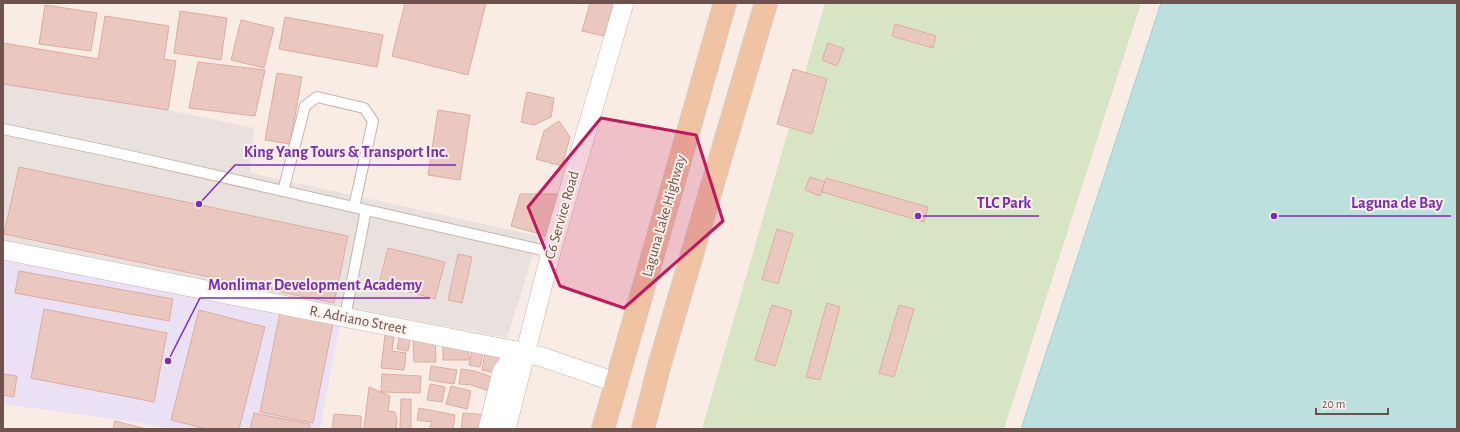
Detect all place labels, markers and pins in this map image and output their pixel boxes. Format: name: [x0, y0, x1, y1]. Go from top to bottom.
callout: King Yang Tours & Transport Inc.: [235, 137, 456, 165]
callout: TLC Park: [968, 188, 1039, 216]
callout: Laguna de Bay: [1343, 188, 1451, 216]
callout: Monlimar Development Academy: [200, 270, 430, 298]

